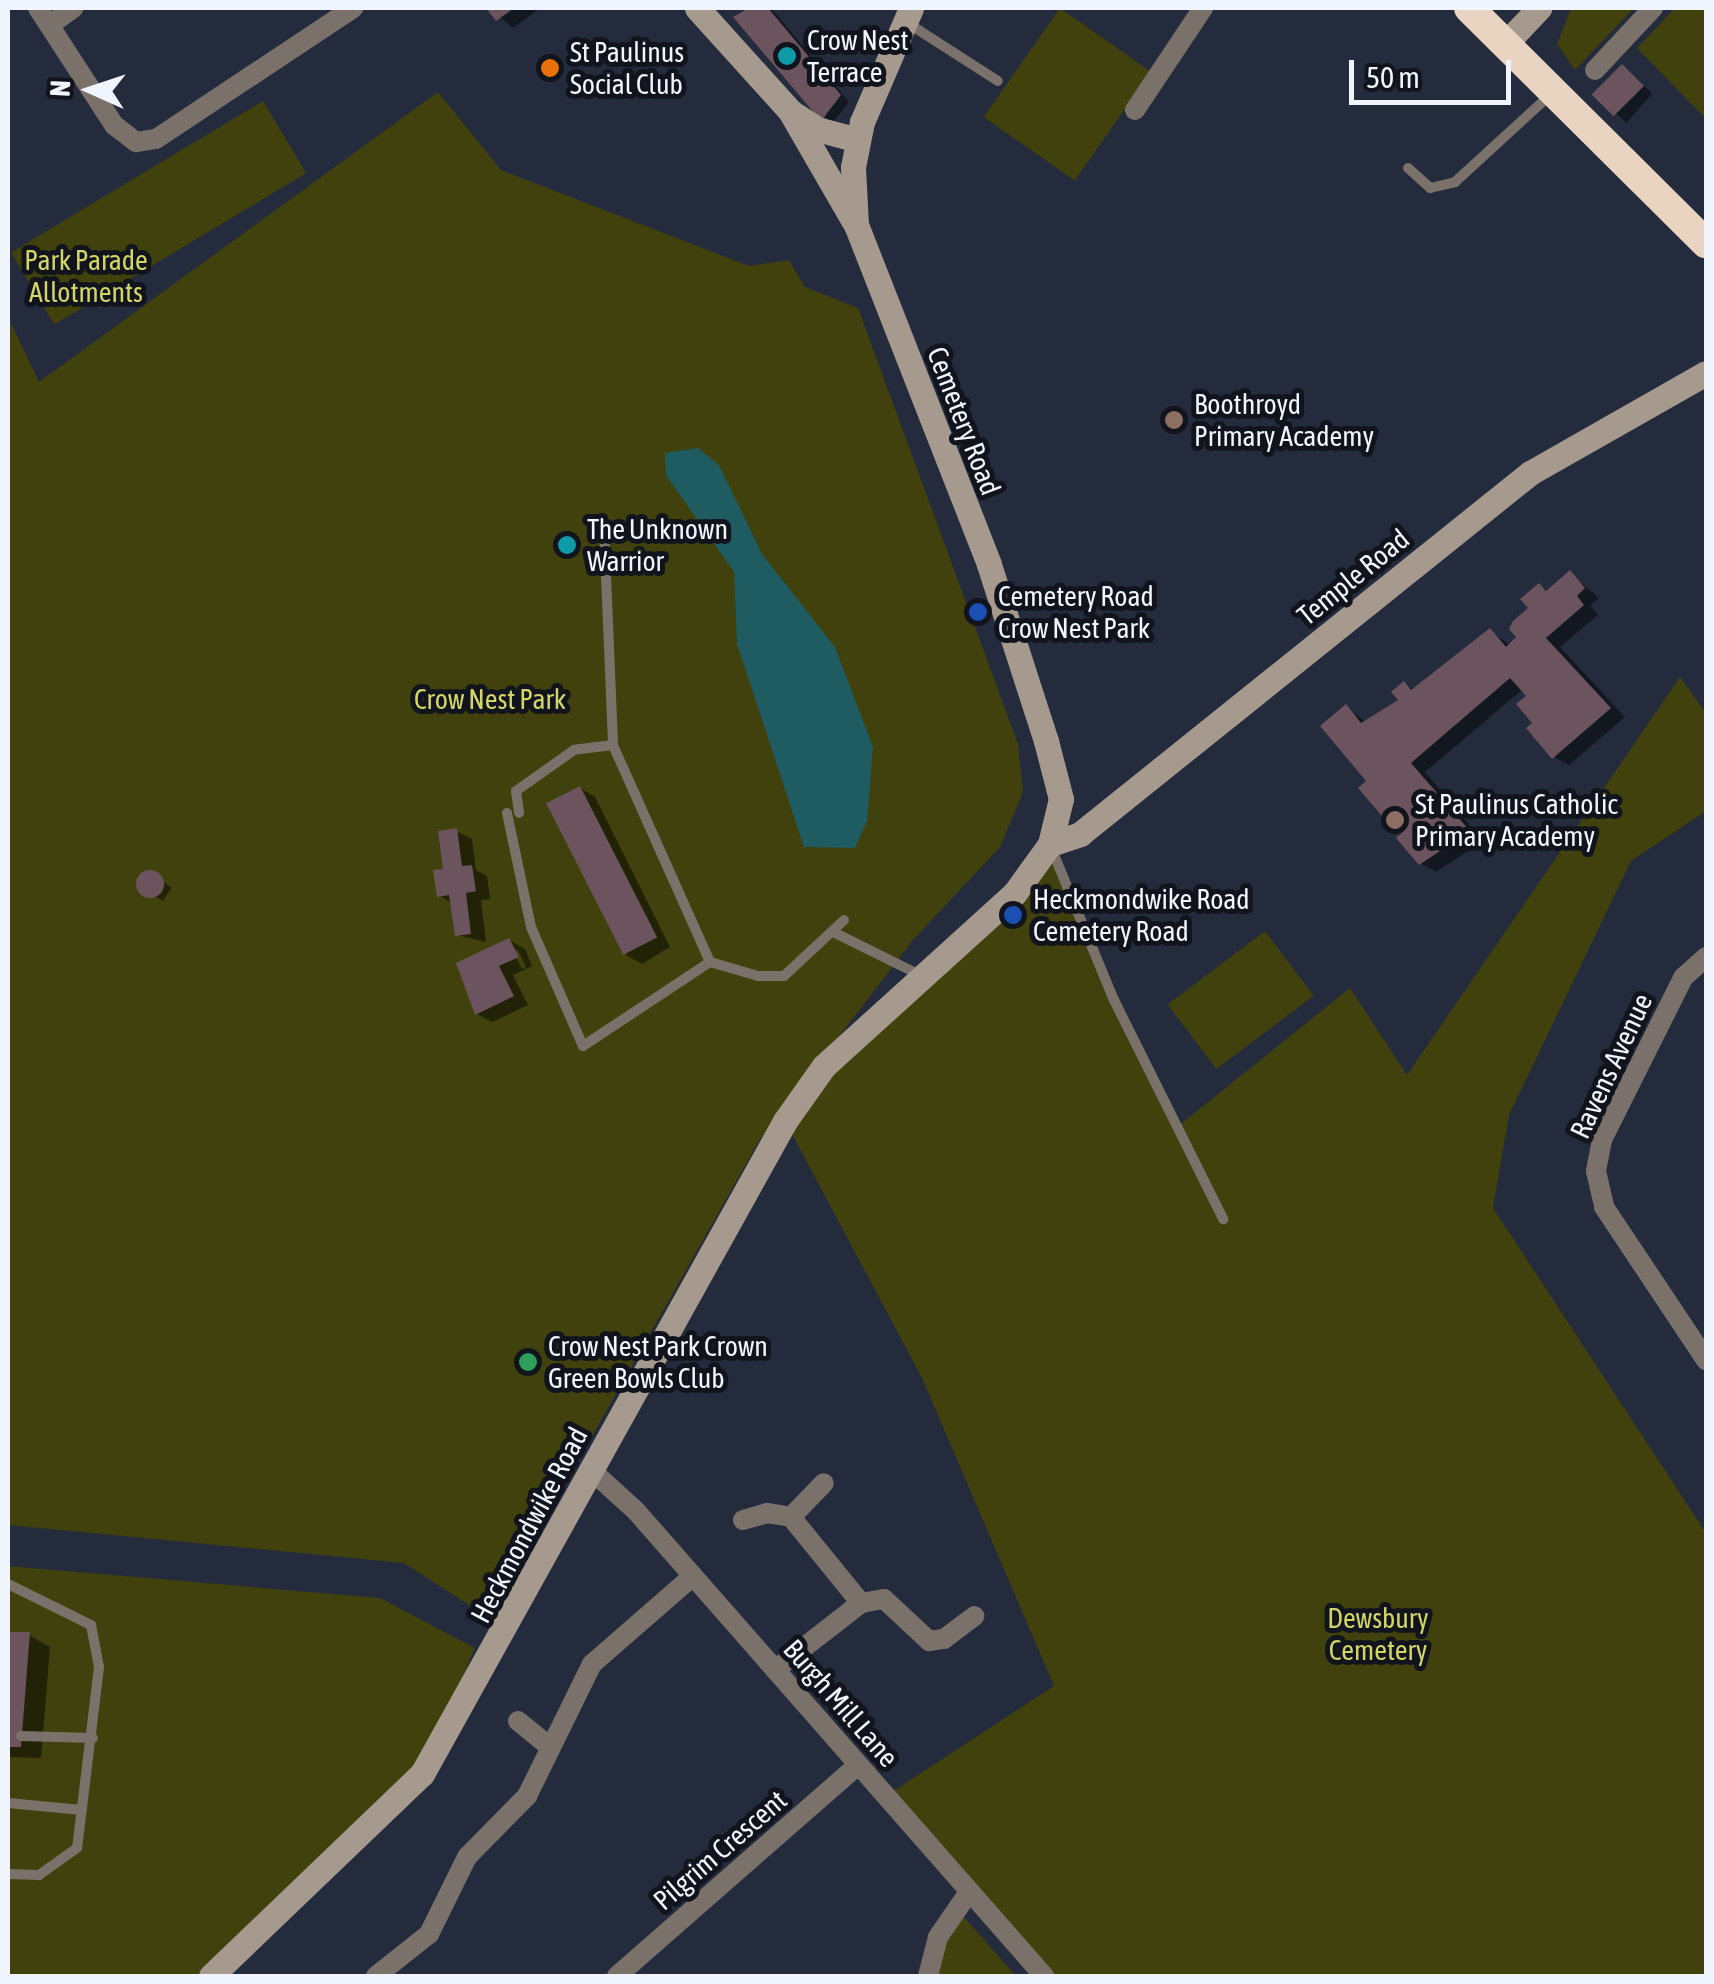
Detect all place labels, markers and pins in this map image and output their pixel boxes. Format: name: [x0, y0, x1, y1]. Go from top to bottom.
place label: Crow Nest Terrace: [807, 23, 908, 89]
place label: St Paulinus Social Club: [570, 35, 684, 101]
marker: Crow Nest Terrace: [776, 45, 798, 67]
marker: St Paulinus Social Club: [539, 57, 561, 79]
place label: Boothroyd Primary Academy: [1194, 387, 1374, 453]
marker: Boothroyd Primary Academy: [1163, 409, 1185, 431]
place label: The Unknown Warrior: [587, 512, 728, 578]
marker: The Unknown Warrior: [556, 534, 578, 556]
place label: Cemetery Road Crow Nest Park: [998, 579, 1154, 645]
marker: Cemetery Road Crow Nest Park: [967, 601, 989, 623]
place label: St Paulinus Catholic Primary Academy: [1415, 787, 1618, 853]
marker: St Paulinus Catholic Primary Academy: [1384, 809, 1406, 831]
place label: Heckmondwike Road Cemetery Road: [1033, 882, 1250, 948]
marker: Heckmondwike Road Cemetery Road: [1002, 904, 1024, 926]
place label: Crow Nest Park Crown Green Bowls Club: [548, 1329, 768, 1395]
marker: Crow Nest Park Crown Green Bowls Club: [517, 1351, 539, 1373]

